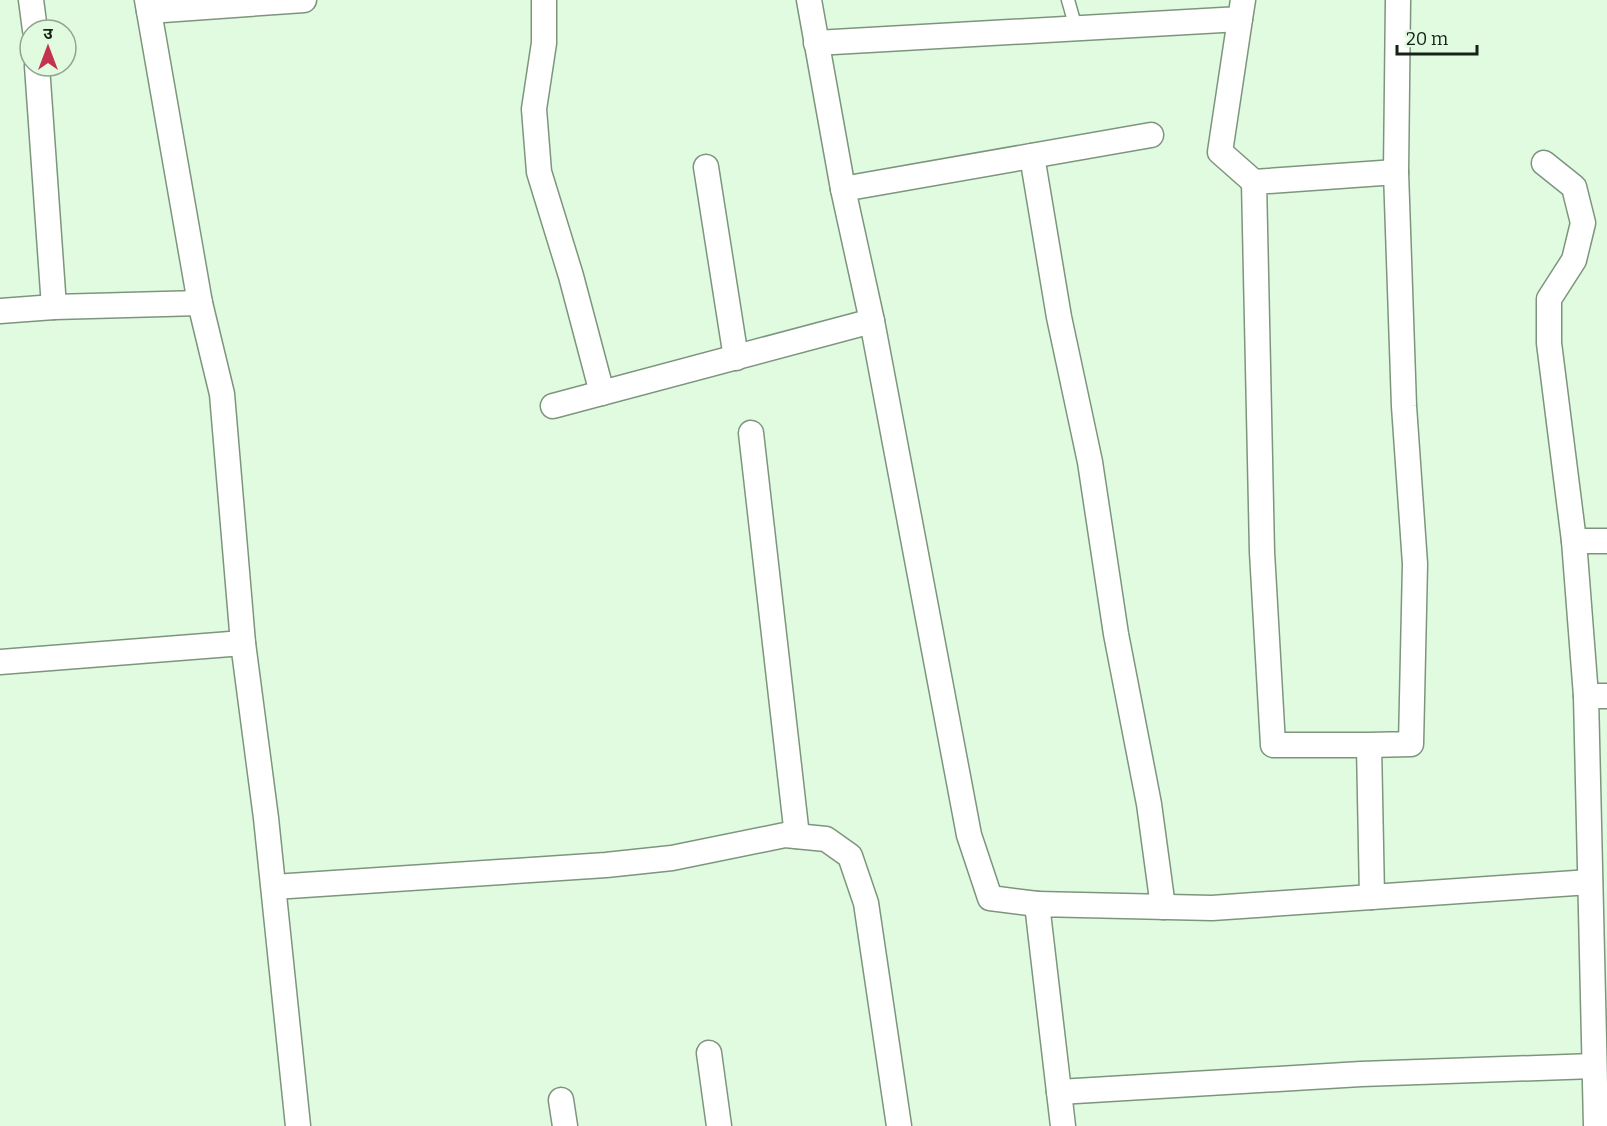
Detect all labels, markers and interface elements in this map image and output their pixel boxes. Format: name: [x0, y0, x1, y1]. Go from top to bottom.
north arrow: [18, 18, 78, 78]
scale bar: [1397, 18, 1476, 56]
text: उ: [43, 24, 53, 43]
text: 20 m: [1406, 28, 1448, 50]

